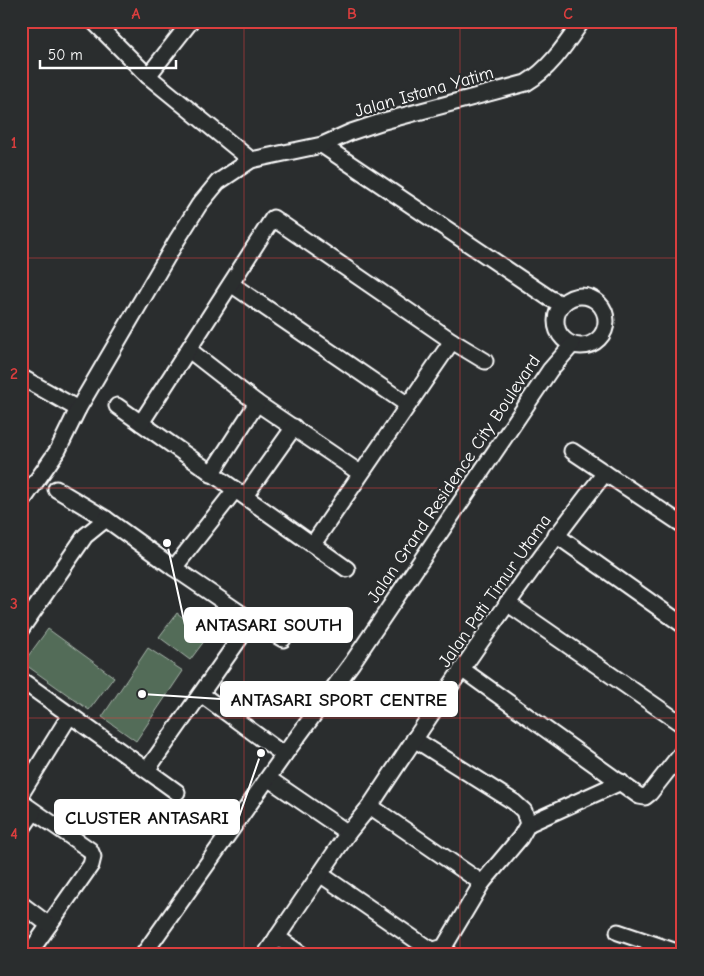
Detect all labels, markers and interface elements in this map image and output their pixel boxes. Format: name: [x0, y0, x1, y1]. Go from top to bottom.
text: A: [132, 5, 141, 23]
text: B: [347, 5, 357, 23]
text: C: [563, 5, 573, 23]
scale bar: [40, 38, 176, 70]
text: 50 m: [48, 46, 83, 64]
street label: Jalan Istana Yatim: [352, 62, 496, 122]
text: 1: [11, 134, 17, 152]
street label: Jalan Grand Residence City Boulevard: [363, 351, 545, 607]
text: 2: [10, 365, 18, 383]
street label: Jalan Pati Timur Utama: [434, 511, 556, 671]
text: 3: [10, 595, 18, 613]
callout: ANTASARI SOUTH: [185, 608, 352, 642]
text: ANTASARI SOUTH: [196, 614, 342, 636]
callout: ANTASARI SPORT CENTRE: [221, 682, 457, 716]
text: ANTASARI SPORT CENTRE: [231, 689, 447, 711]
callout: CLUSTER ANTASARI: [55, 800, 239, 834]
text: CLUSTER ANTASARI: [65, 807, 229, 829]
text: 4: [10, 825, 18, 843]

